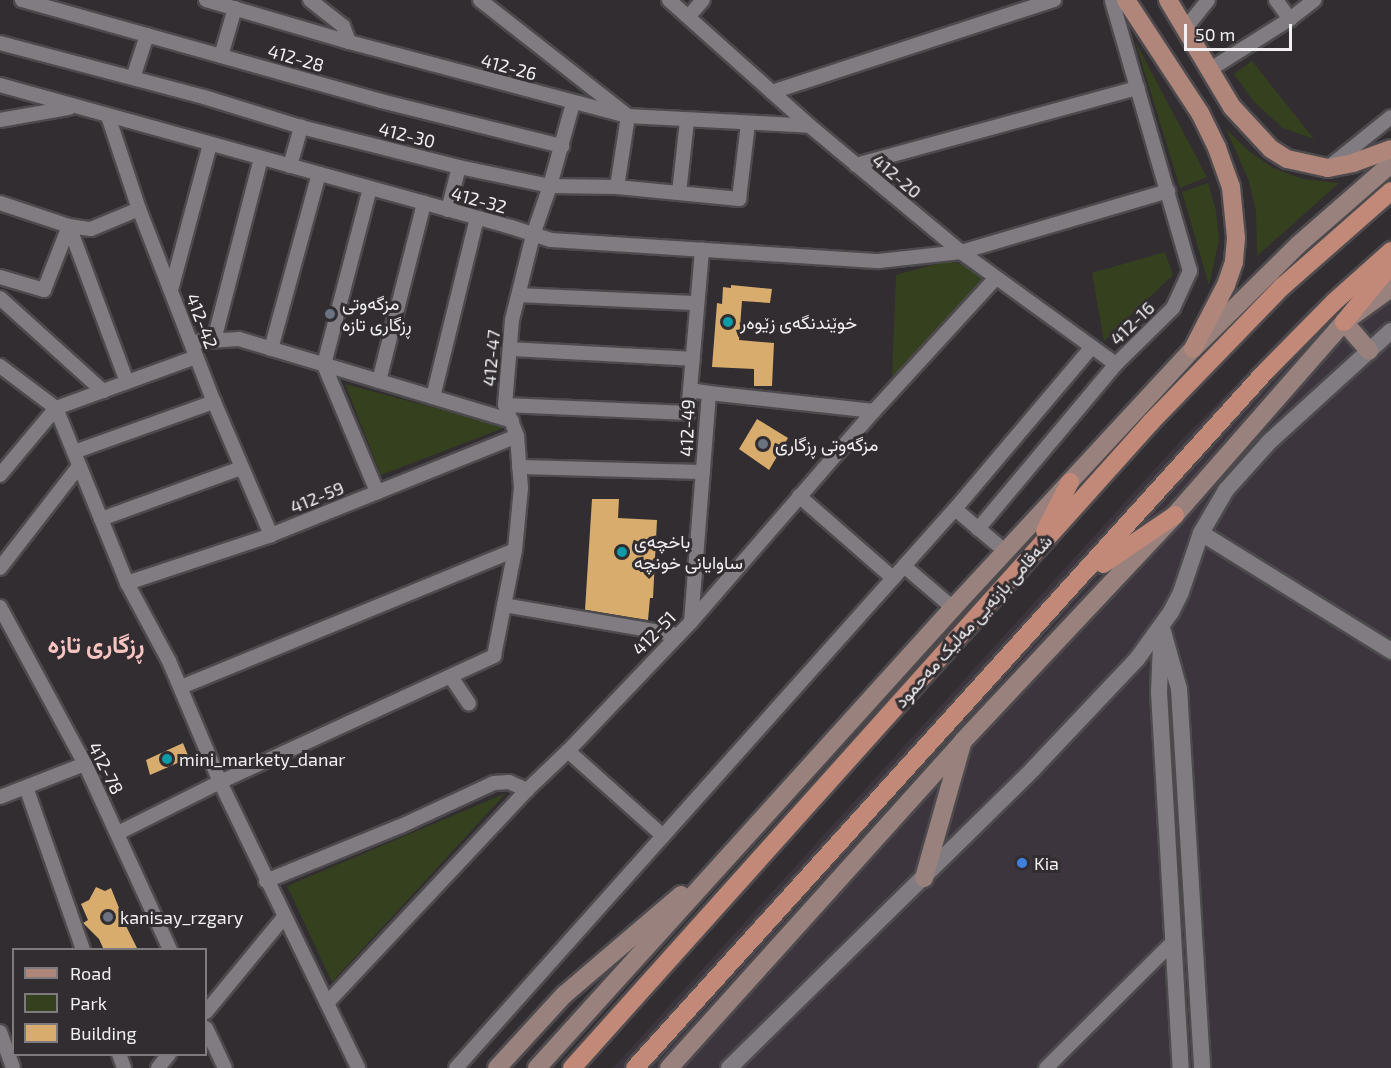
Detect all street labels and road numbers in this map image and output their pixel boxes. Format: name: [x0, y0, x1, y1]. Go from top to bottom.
street label: 412-28: [265, 40, 327, 76]
street label: 412-26: [479, 49, 539, 85]
street label: 412-30: [377, 118, 437, 152]
street label: 412-20: [868, 149, 926, 203]
street label: 412-32: [449, 182, 509, 218]
street label: 412-42: [182, 290, 222, 352]
street label: 412-16: [1105, 297, 1159, 349]
street label: 412-47: [478, 329, 504, 387]
street label: 412-49: [675, 399, 699, 457]
street label: 412-59: [287, 476, 347, 518]
street label: شەقامی بازنەیی مەلیک مەحمود: [890, 530, 1056, 712]
street label: 412-51: [628, 606, 680, 660]
street label: 412-78: [84, 738, 128, 798]

